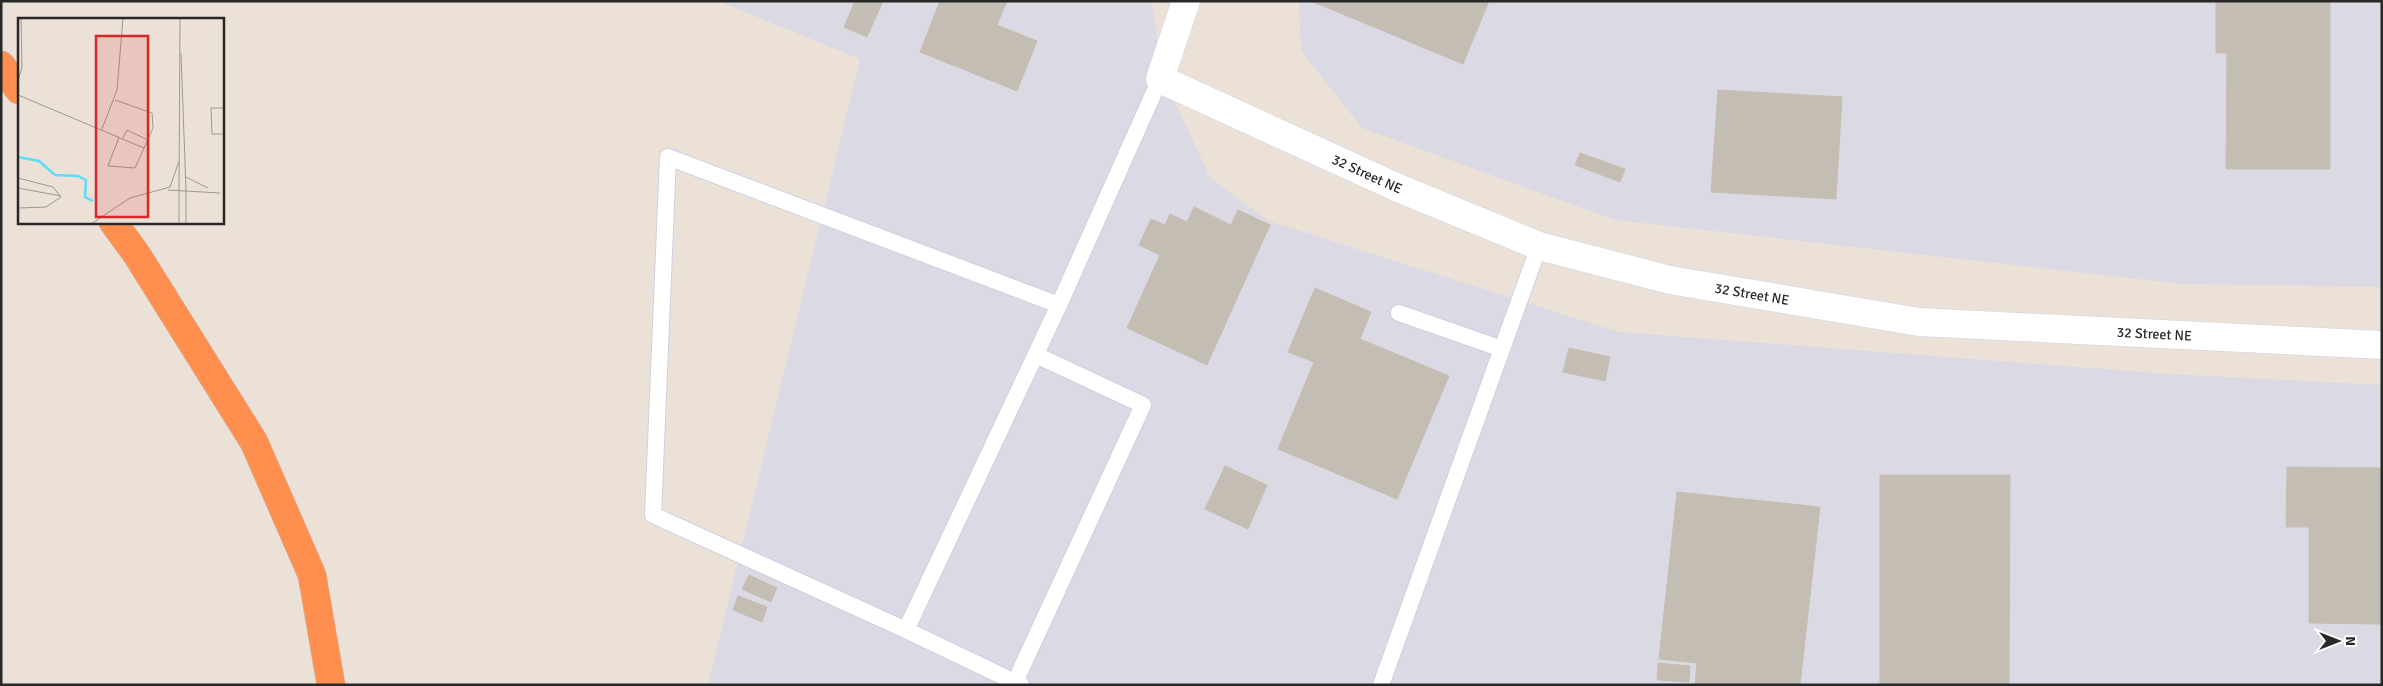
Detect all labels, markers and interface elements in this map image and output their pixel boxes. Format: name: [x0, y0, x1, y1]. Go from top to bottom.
inset map: [18, 18, 224, 224]
street label: 32 Street NE: [1329, 150, 1405, 197]
street label: 32 Street NE: [1714, 279, 1791, 308]
street label: 32 Street NE: [2116, 323, 2192, 344]
north arrow: [2313, 616, 2363, 666]
text: N: [2342, 636, 2359, 646]

